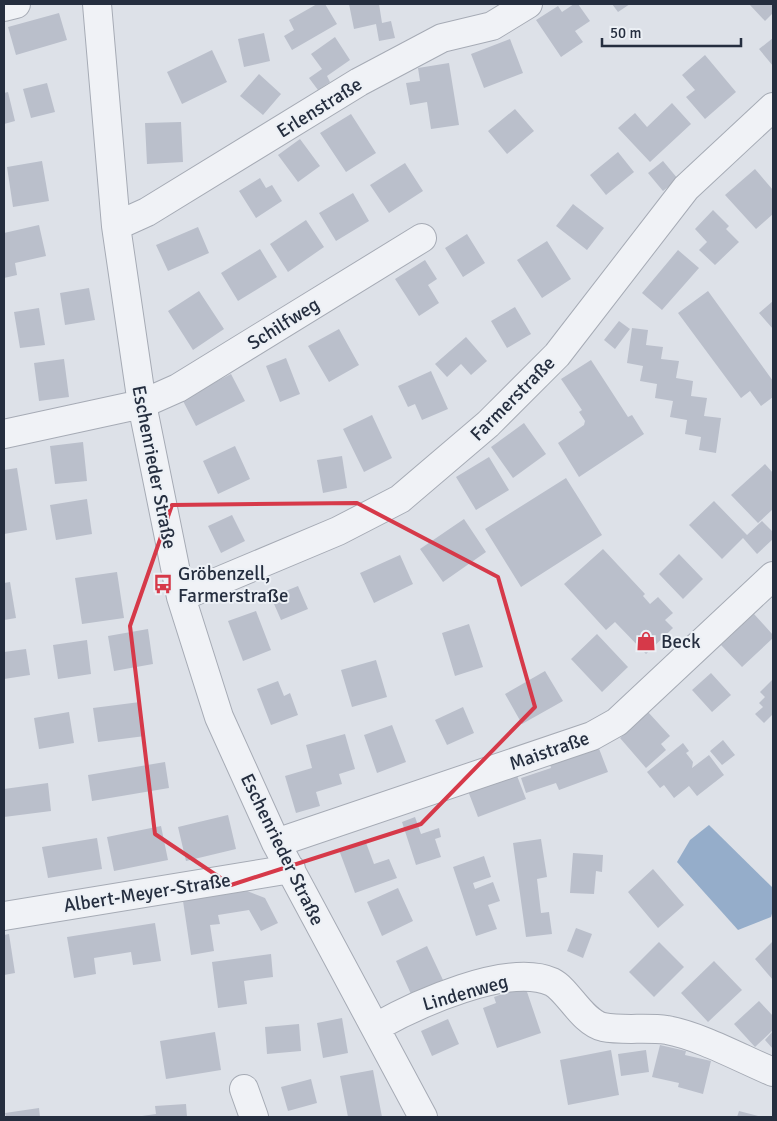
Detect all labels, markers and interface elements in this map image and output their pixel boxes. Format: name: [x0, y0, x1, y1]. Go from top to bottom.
scale bar: [602, 15, 741, 47]
text: 50 m: [610, 24, 641, 42]
street label: Erlenstraße: [273, 72, 367, 143]
street label: Schilfweg: [243, 292, 324, 355]
street label: Farmerstraße: [465, 351, 560, 446]
street label: Eschenrieder Straße: [126, 383, 182, 551]
place label: Gröbenzell, Farmerstraße: [178, 562, 288, 608]
bus stop icon: Gröbenzell, Farmerstraße: [152, 573, 174, 595]
shop icon: Beck: [635, 630, 657, 652]
place label: Beck: [661, 630, 701, 654]
street label: Maistraße: [506, 726, 592, 776]
street label: Eschenrieder Straße: [235, 770, 329, 929]
street label: Albert-Meyer-Straße: [62, 868, 232, 918]
street label: Lindenweg: [420, 969, 511, 1017]

